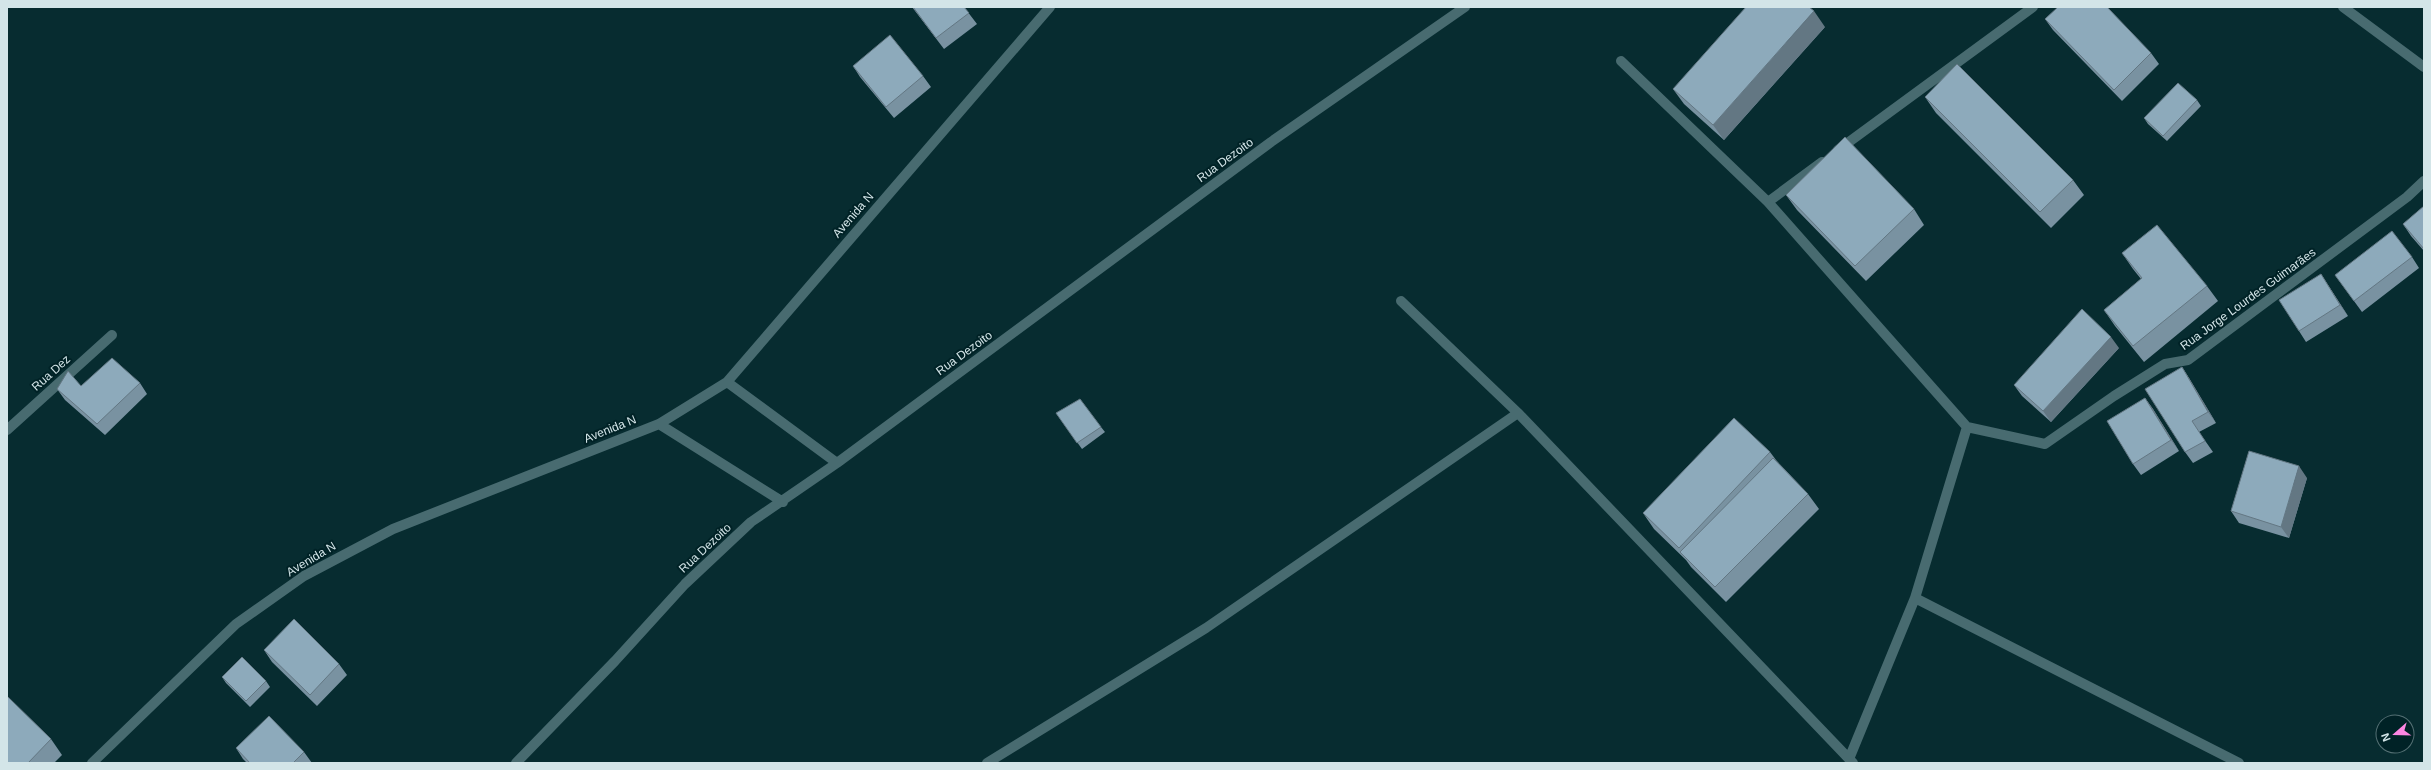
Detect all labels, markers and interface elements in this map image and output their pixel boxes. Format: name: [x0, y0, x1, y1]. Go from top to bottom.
street label: Rua Dezoito: [1194, 135, 1256, 185]
street label: Avenida N: [830, 190, 876, 240]
street label: Rua Jorge Lourdes Guimarães: [2178, 245, 2318, 353]
street label: Rua Dezoito: [933, 328, 995, 378]
street label: Rua Dez: [29, 352, 73, 394]
street label: Avenida N: [582, 412, 638, 446]
street label: Rua Dezoito: [676, 520, 734, 576]
street label: Avenida N: [284, 539, 338, 579]
north arrow: [2375, 714, 2415, 754]
text: N: [2379, 732, 2393, 743]

